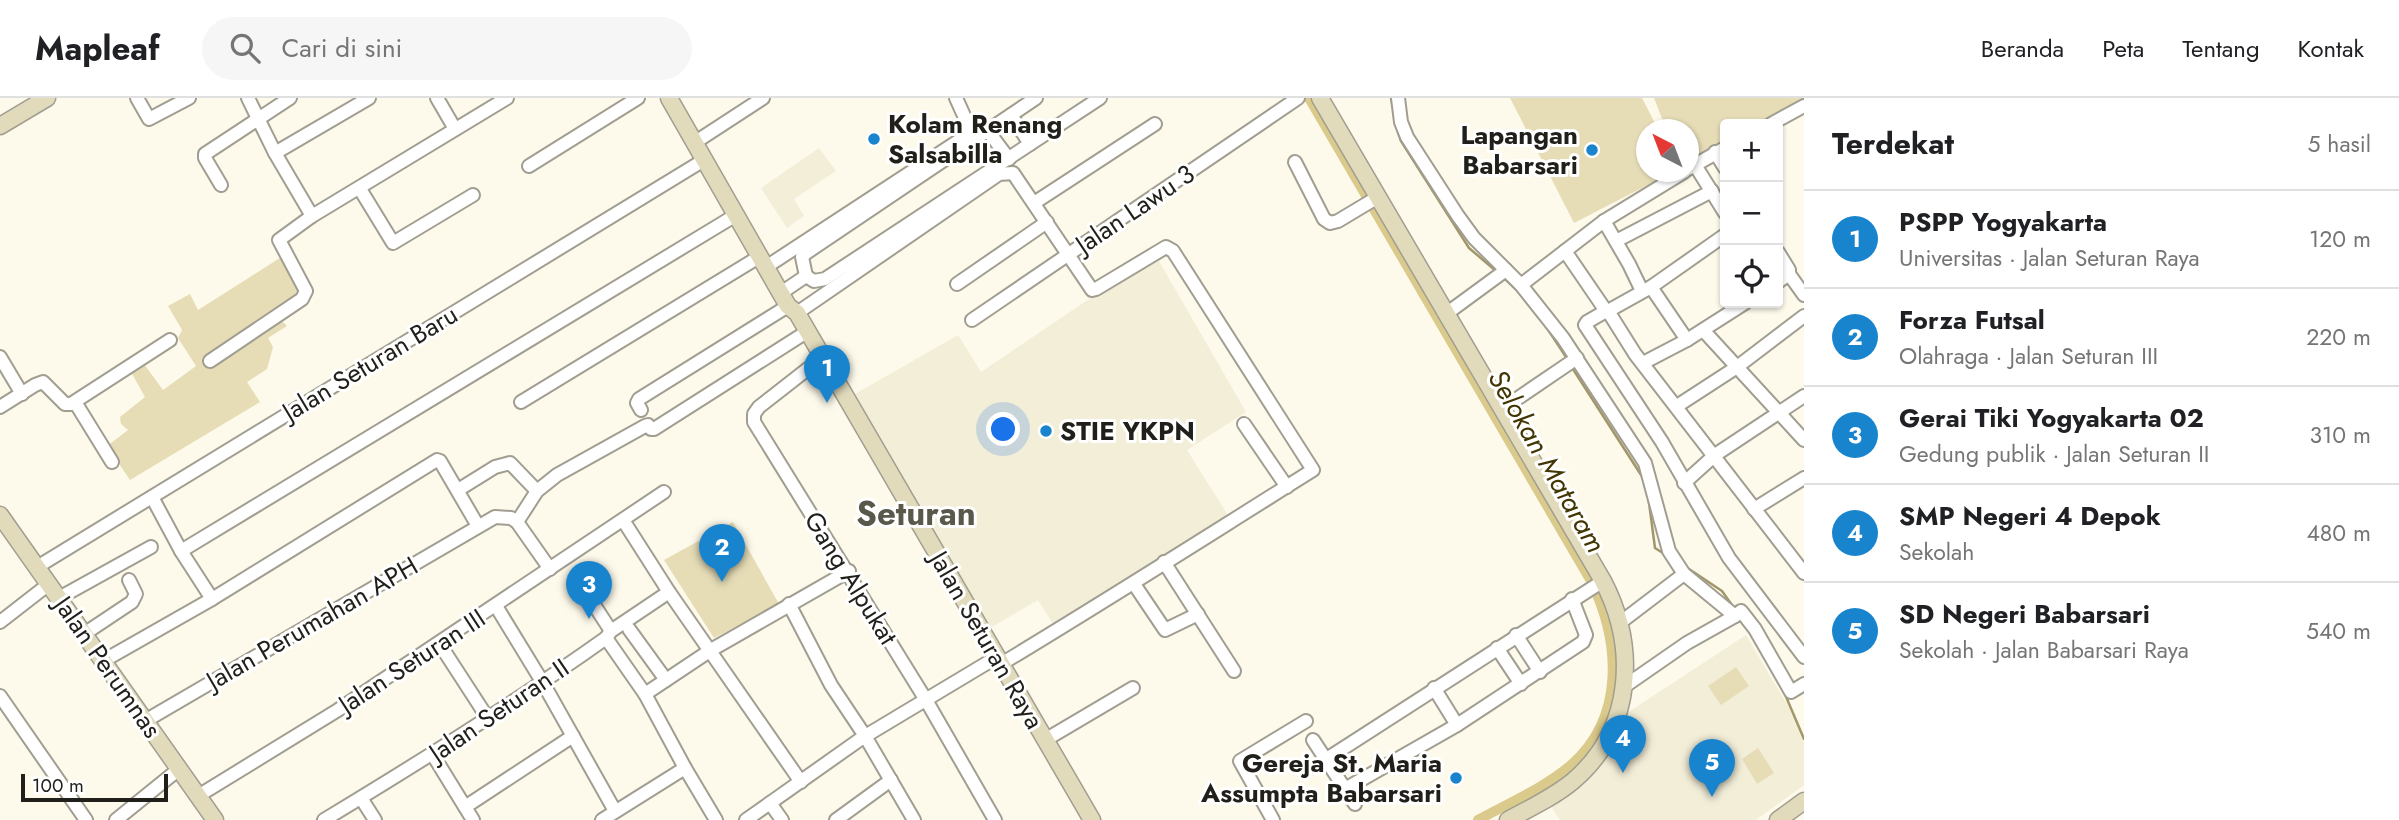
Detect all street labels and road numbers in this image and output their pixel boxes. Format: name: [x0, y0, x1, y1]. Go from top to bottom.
street label: Jalan Lawu 3: [1065, 155, 1202, 264]
street label: Jalan Seturan Baru: [272, 296, 465, 432]
street label: Gang Alpukat: [795, 504, 907, 653]
street label: Jalan Seturan Raya: [919, 541, 1053, 736]
street label: Jalan Perumahan APH: [197, 547, 425, 701]
street label: Jalan Perumnas: [43, 586, 171, 745]
street label: Jalan Seturan III: [329, 599, 493, 724]
street label: Jalan Seturan II: [419, 649, 577, 773]

